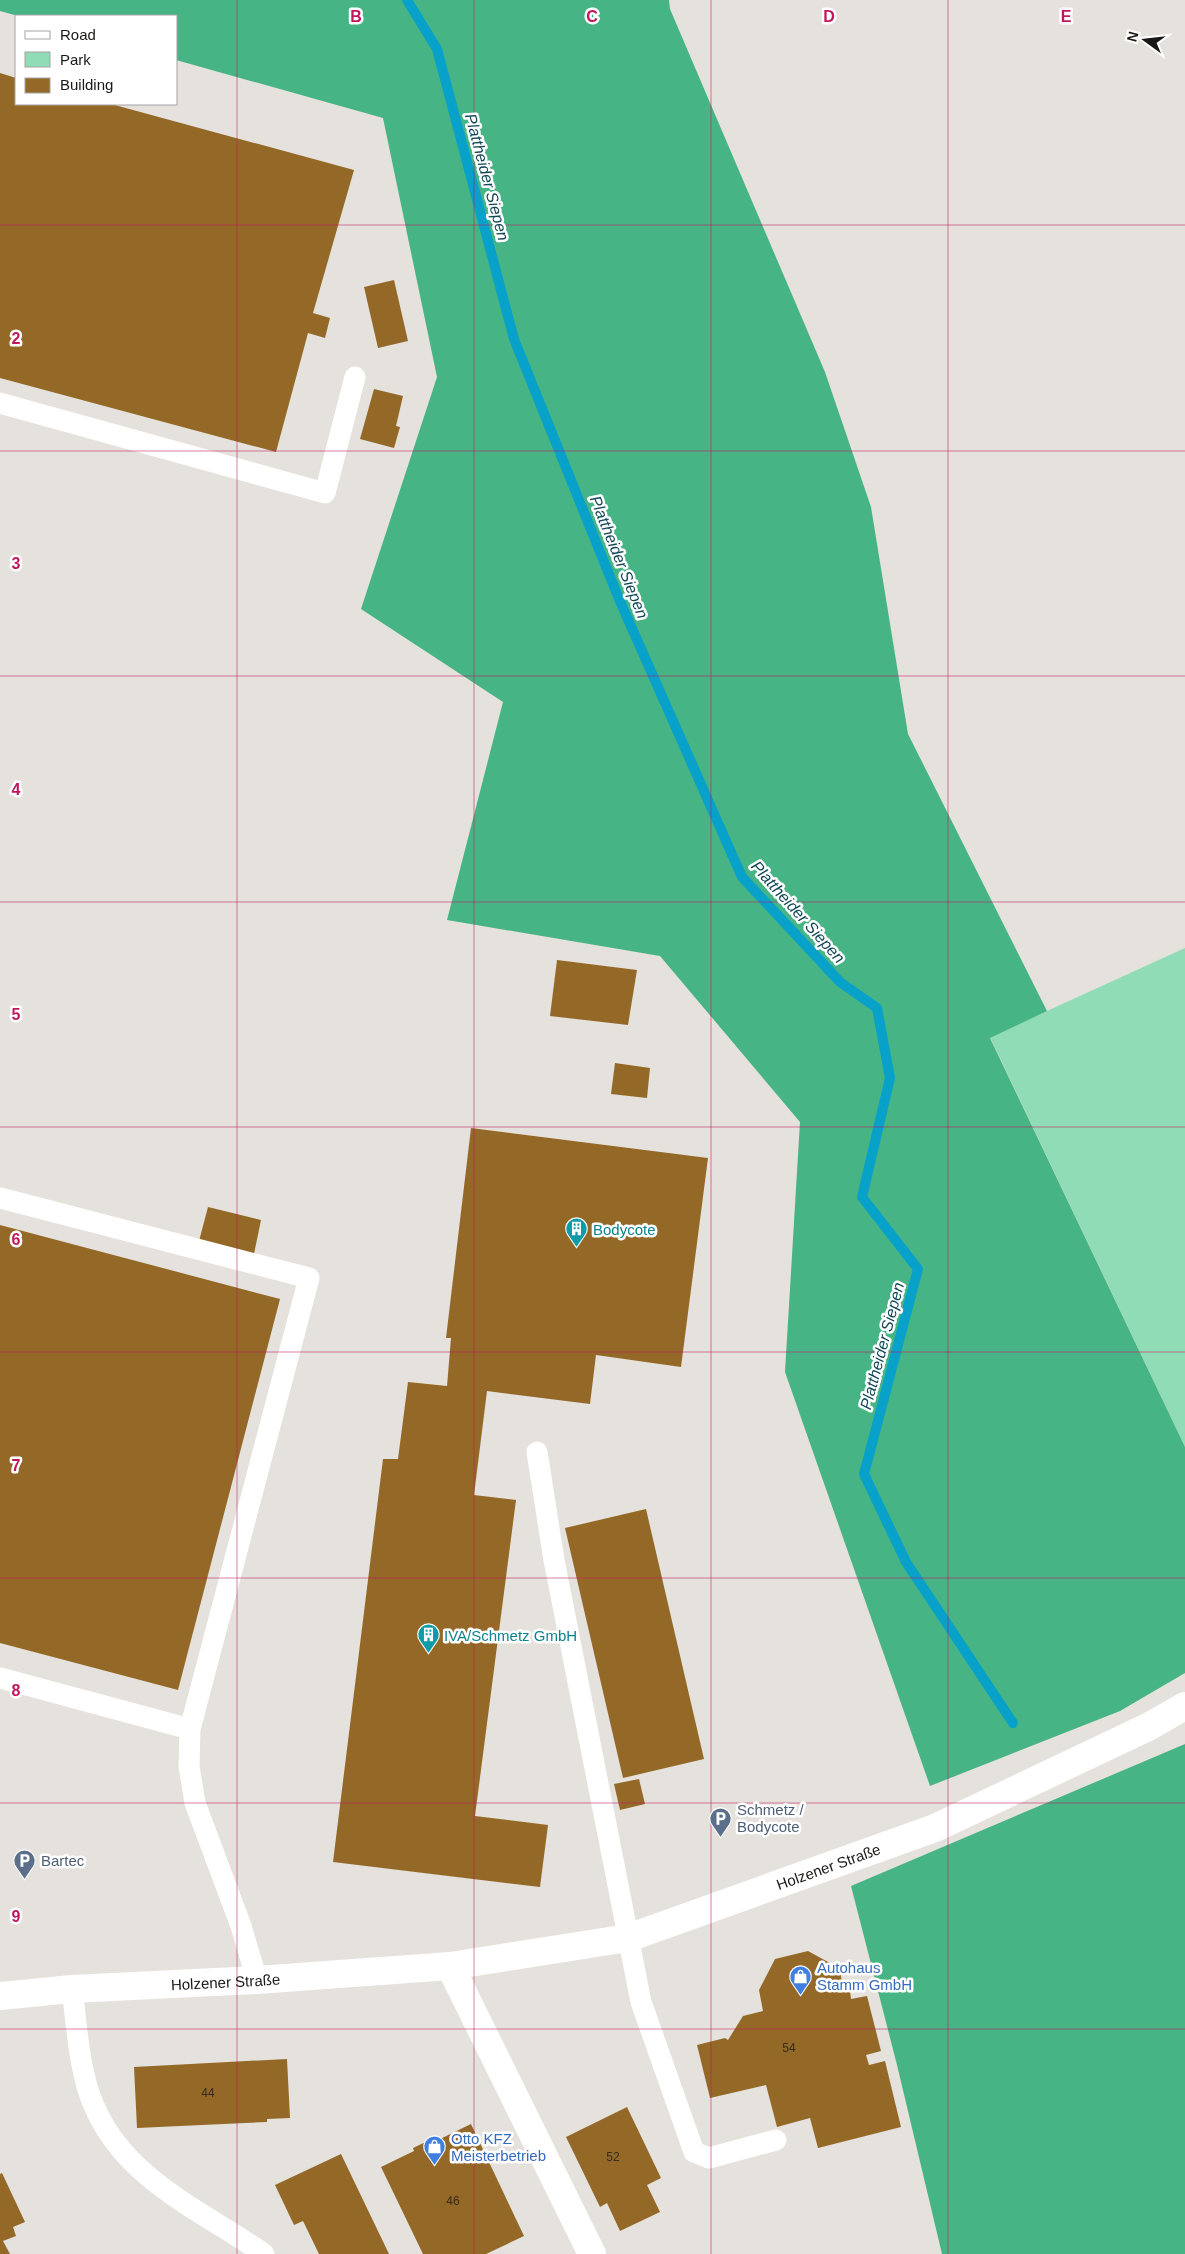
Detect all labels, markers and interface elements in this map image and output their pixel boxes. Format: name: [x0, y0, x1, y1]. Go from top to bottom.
text: B: [350, 8, 362, 25]
text: C: [586, 8, 598, 25]
text: D: [823, 8, 835, 25]
text: E: [1061, 8, 1072, 25]
legend: [15, 15, 178, 105]
north arrow: [1120, 15, 1170, 65]
text: Road: [60, 26, 96, 43]
text: N: [1123, 30, 1141, 44]
text: Park: [60, 51, 91, 68]
text: Building: [60, 76, 113, 93]
water label: Plattheider Siepen: [462, 112, 512, 242]
text: 2: [12, 330, 21, 347]
water label: Plattheider Siepen: [587, 493, 651, 621]
text: 3: [12, 555, 21, 572]
text: 4: [12, 781, 21, 798]
water label: Plattheider Siepen: [748, 858, 848, 966]
text: 5: [12, 1006, 21, 1023]
building icon: Bodycote: [565, 1217, 589, 1248]
place label: Bodycote: [593, 1221, 656, 1238]
text: 6: [12, 1231, 21, 1248]
water label: Plattheider Siepen: [857, 1281, 907, 1411]
text: 7: [12, 1457, 21, 1474]
building icon: IVA/Schmetz GmbH: [416, 1623, 440, 1654]
place label: IVA/Schmetz GmbH: [444, 1627, 577, 1644]
text: 8: [12, 1682, 21, 1699]
place label: Schmetz / Bodycote: [737, 1801, 805, 1835]
parking icon: Schmetz / Bodycote: [709, 1806, 733, 1837]
street label: Holzener Straße: [774, 1840, 883, 1893]
parking icon: Bartec: [13, 1848, 37, 1879]
place label: Bartec: [41, 1852, 85, 1869]
text: 9: [12, 1908, 21, 1925]
place label: Autohaus Stamm GmbH: [817, 1959, 912, 1993]
shop icon: Autohaus Stamm GmbH: [789, 1964, 813, 1995]
street label: Holzener Straße: [170, 1970, 281, 1993]
house number: 54: [782, 2041, 796, 2055]
house number: 44: [201, 2086, 215, 2100]
place label: Otto KFZ Meisterbetrieb: [451, 2130, 546, 2164]
shop icon: Otto KFZ Meisterbetrieb: [423, 2135, 447, 2166]
house number: 52: [606, 2150, 620, 2164]
house number: 46: [446, 2194, 460, 2208]

